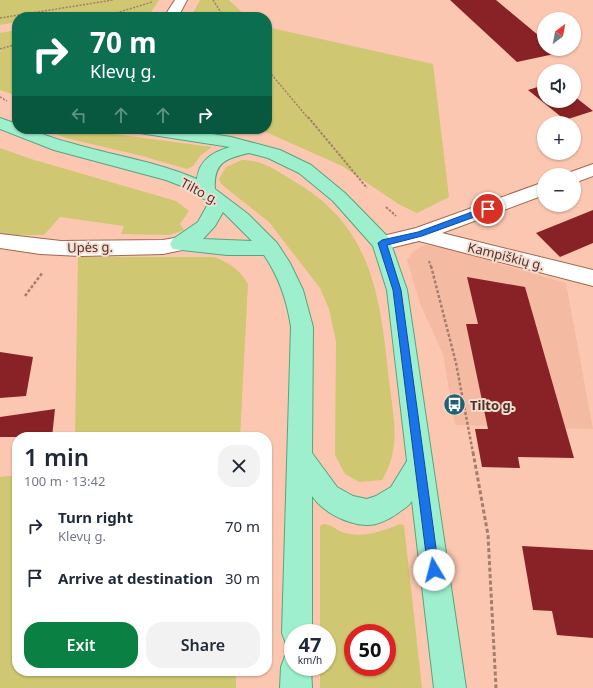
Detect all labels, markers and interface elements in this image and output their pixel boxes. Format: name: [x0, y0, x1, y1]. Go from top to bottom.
north arrow: [537, 12, 581, 56]
map controls: [537, 12, 581, 212]
text: 70 m: [90, 23, 157, 61]
icon: right: [24, 28, 76, 80]
text: Klevų g.: [90, 59, 156, 83]
button: sound: [537, 64, 581, 108]
icon: left: [68, 104, 90, 126]
icon: ahead: [110, 104, 132, 126]
icon: ahead: [152, 104, 174, 126]
icon: right: [194, 104, 216, 126]
button: +: [537, 116, 581, 160]
button: −: [537, 168, 581, 212]
street label: Tilto g.: [178, 173, 222, 209]
pin: [471, 192, 505, 226]
icon: arrive: [477, 198, 499, 220]
street label: Upės g.: [67, 238, 113, 256]
street label: Kampiškių g.: [466, 238, 546, 274]
bus stop icon: Tilto g.: [442, 392, 468, 418]
place label: Tilto g.: [470, 396, 514, 414]
text: 1 min: [24, 440, 89, 473]
button: close: [218, 445, 260, 487]
text: 100 m · 13:42: [24, 472, 105, 490]
text: Turn right: [58, 507, 133, 527]
icon: right: [24, 515, 46, 537]
text: 70 m: [225, 516, 260, 536]
text: Klevų g.: [58, 527, 106, 545]
position arrow: [413, 549, 455, 591]
icon: arrive: [24, 567, 46, 589]
text: Arrive at destination: [58, 568, 213, 588]
text: 30 m: [225, 568, 260, 588]
button: Exit: [24, 622, 138, 668]
button: Share: [146, 622, 260, 668]
speed limit sign: 50: [344, 624, 396, 676]
text: 47: [299, 631, 321, 658]
text: km/h: [298, 653, 322, 667]

